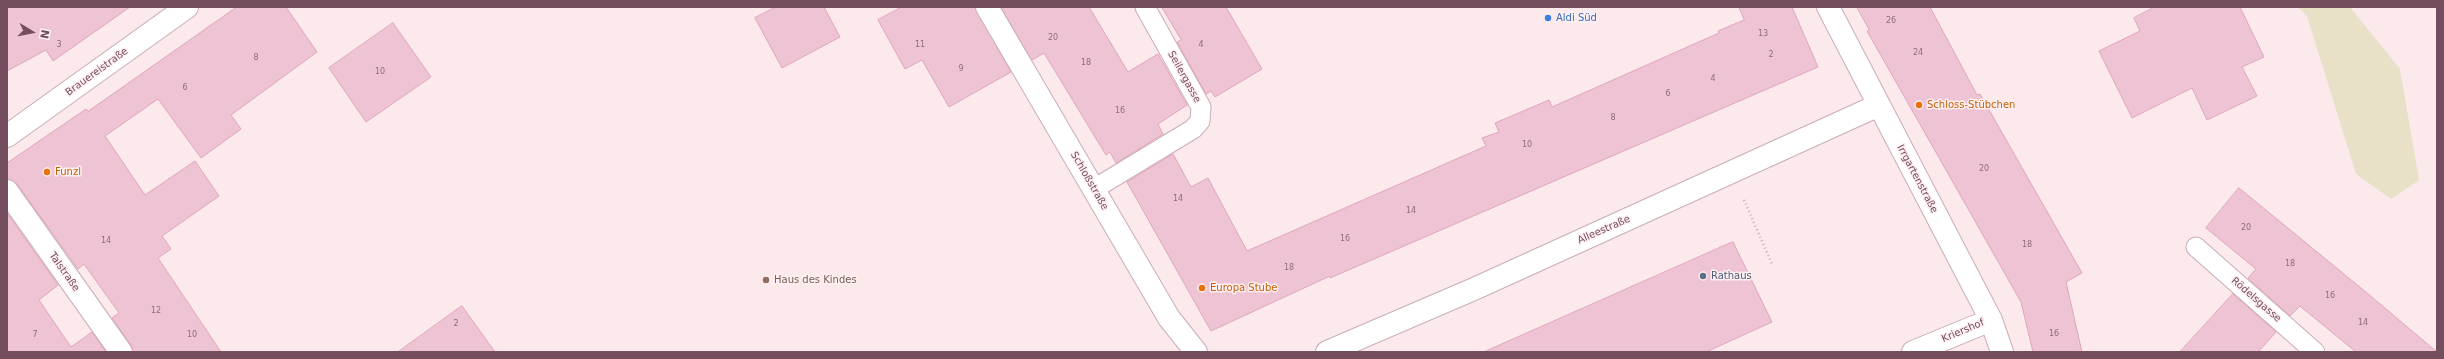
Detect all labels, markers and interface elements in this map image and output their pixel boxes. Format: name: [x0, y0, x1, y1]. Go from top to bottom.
north arrow: [12, 12, 52, 52]
place label: Aldi Süd: [1556, 12, 1597, 24]
marker: Aldi Süd: [1543, 13, 1553, 23]
house number: 26: [1886, 16, 1896, 26]
text: N: [37, 29, 52, 40]
house number: 13: [1758, 29, 1768, 39]
house number: 20: [1048, 33, 1058, 43]
house number: 3: [56, 40, 62, 50]
house number: 11: [915, 40, 925, 50]
house number: 4: [1198, 40, 1204, 50]
street label: Brauereistraße: [63, 45, 131, 99]
house number: 24: [1913, 48, 1923, 58]
street label: Seilergasse: [1165, 49, 1203, 105]
house number: 2: [1768, 50, 1774, 60]
house number: 8: [253, 53, 259, 63]
house number: 18: [1081, 58, 1091, 68]
house number: 9: [958, 64, 964, 74]
house number: 10: [375, 67, 385, 77]
house number: 4: [1710, 74, 1716, 84]
house number: 6: [182, 83, 188, 93]
house number: 6: [1665, 89, 1671, 99]
place label: Schloss-Stübchen: [1927, 99, 2015, 111]
marker: Schloss-Stübchen: [1914, 100, 1924, 110]
house number: 16: [1115, 106, 1125, 116]
house number: 8: [1610, 113, 1616, 123]
house number: 10: [1522, 140, 1532, 150]
street label: Irrgartenstraße: [1894, 143, 1940, 215]
street label: Schloßstraße: [1068, 150, 1110, 212]
house number: 20: [1979, 164, 1989, 174]
place label: Funzl: [55, 166, 81, 178]
marker: Funzl: [42, 167, 52, 177]
house number: 14: [1173, 194, 1183, 204]
house number: 14: [1406, 206, 1416, 216]
street label: Alleestraße: [1576, 213, 1632, 247]
house number: 20: [2241, 223, 2251, 233]
house number: 16: [1340, 234, 1350, 244]
house number: 14: [101, 236, 111, 246]
house number: 18: [2022, 240, 2032, 250]
street label: Talstraße: [46, 250, 82, 294]
house number: 18: [2285, 259, 2295, 269]
house number: 18: [1284, 263, 1294, 273]
place label: Rathaus: [1711, 270, 1752, 282]
marker: Rathaus: [1698, 271, 1708, 281]
place label: Haus des Kindes: [774, 274, 857, 286]
marker: Haus des Kindes: [761, 275, 771, 285]
street label: Rödelsgasse: [2229, 275, 2283, 325]
place label: Europa Stube: [1210, 282, 1277, 294]
marker: Europa Stube: [1197, 283, 1207, 293]
house number: 16: [2325, 291, 2335, 301]
house number: 12: [151, 306, 161, 316]
street label: Kriershof: [1940, 317, 1986, 345]
house number: 14: [2358, 318, 2368, 328]
house number: 2: [453, 319, 459, 329]
house number: 16: [2049, 329, 2059, 339]
house number: 7: [32, 330, 38, 340]
house number: 10: [187, 330, 197, 340]

